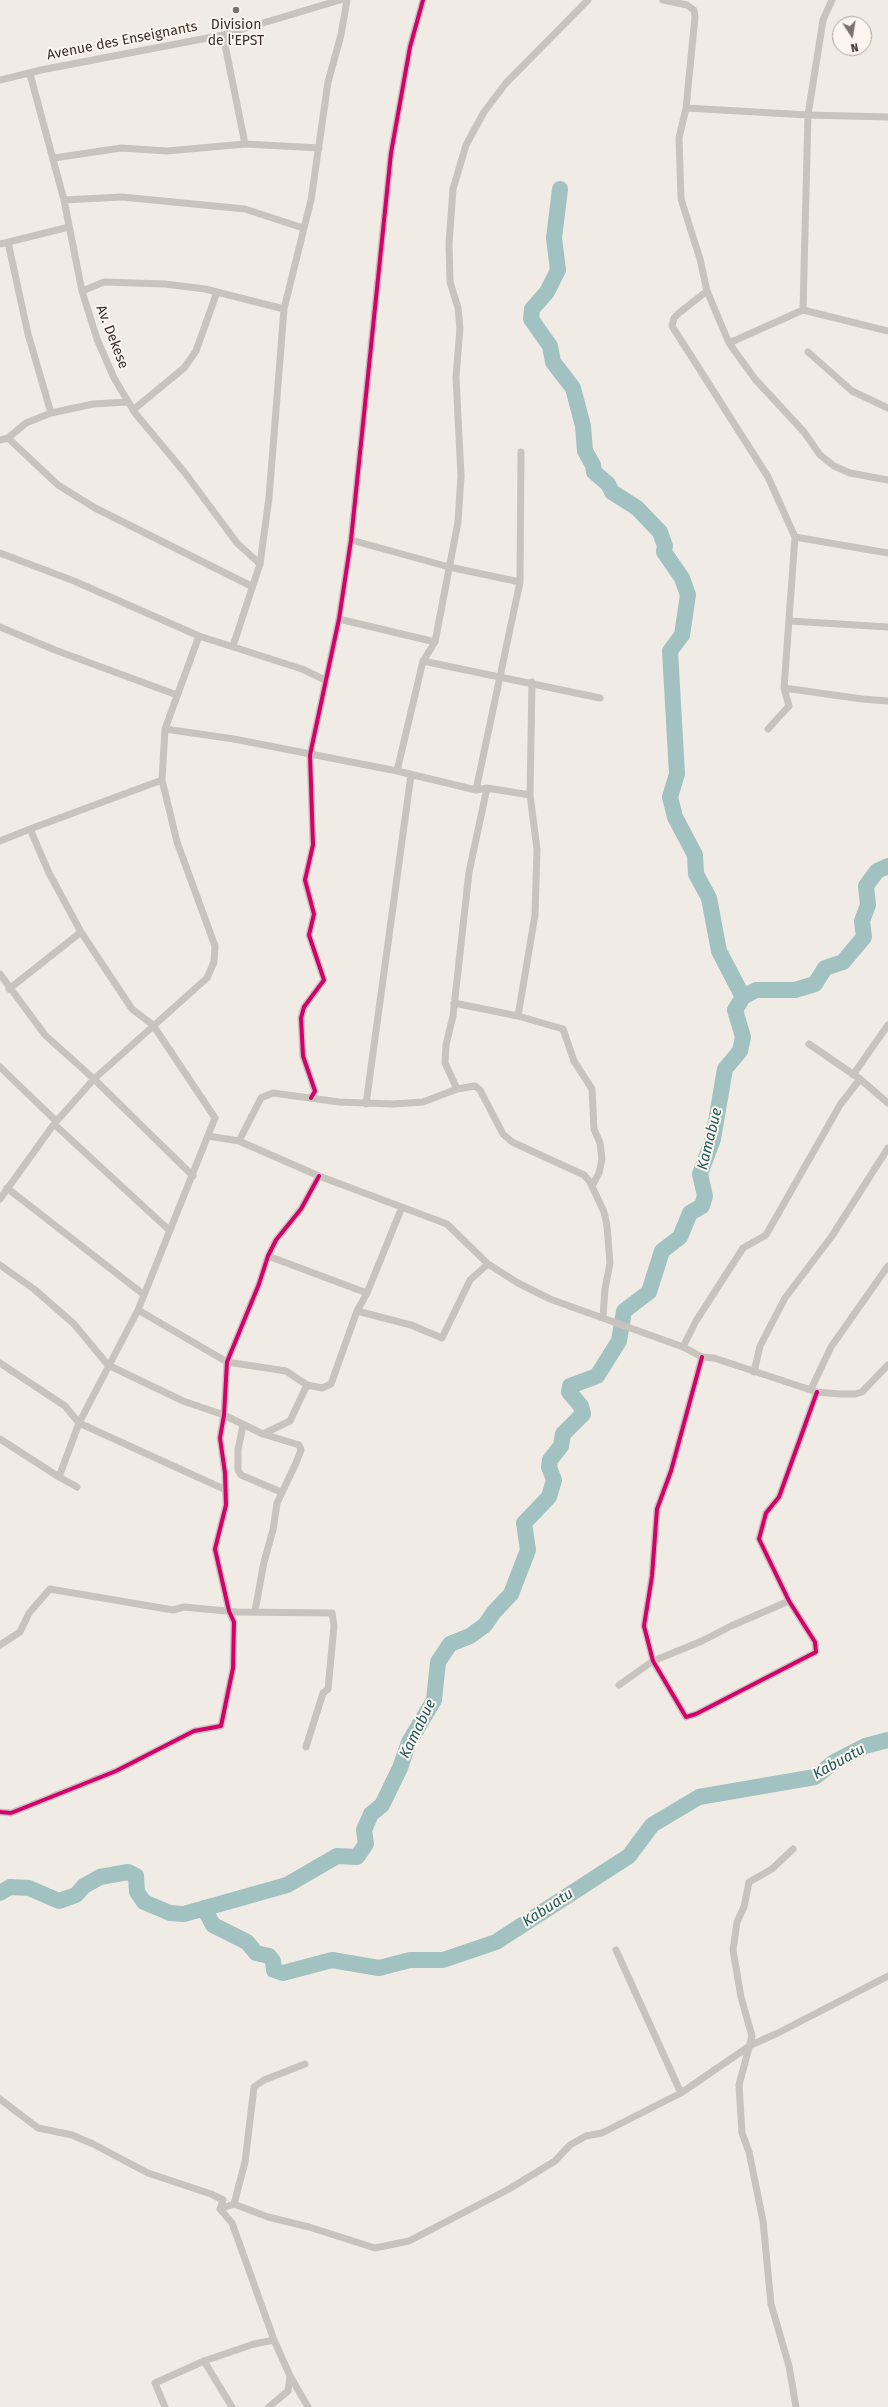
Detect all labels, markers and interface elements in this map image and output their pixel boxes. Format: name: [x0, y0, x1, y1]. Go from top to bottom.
marker: Division de l'EPST: [231, 5, 241, 15]
north arrow: [832, 16, 872, 56]
place label: Division de l'EPST: [208, 17, 264, 50]
street label: Avenue des Enseignants: [45, 18, 199, 64]
text: N: [849, 40, 859, 54]
street label: Av. Dekese: [92, 303, 132, 371]
water label: Kamabue: [694, 1106, 726, 1172]
water label: Kamabue: [396, 1697, 440, 1761]
water label: Kabuatu: [810, 1740, 868, 1784]
water label: Kabuatu: [519, 1885, 577, 1931]

